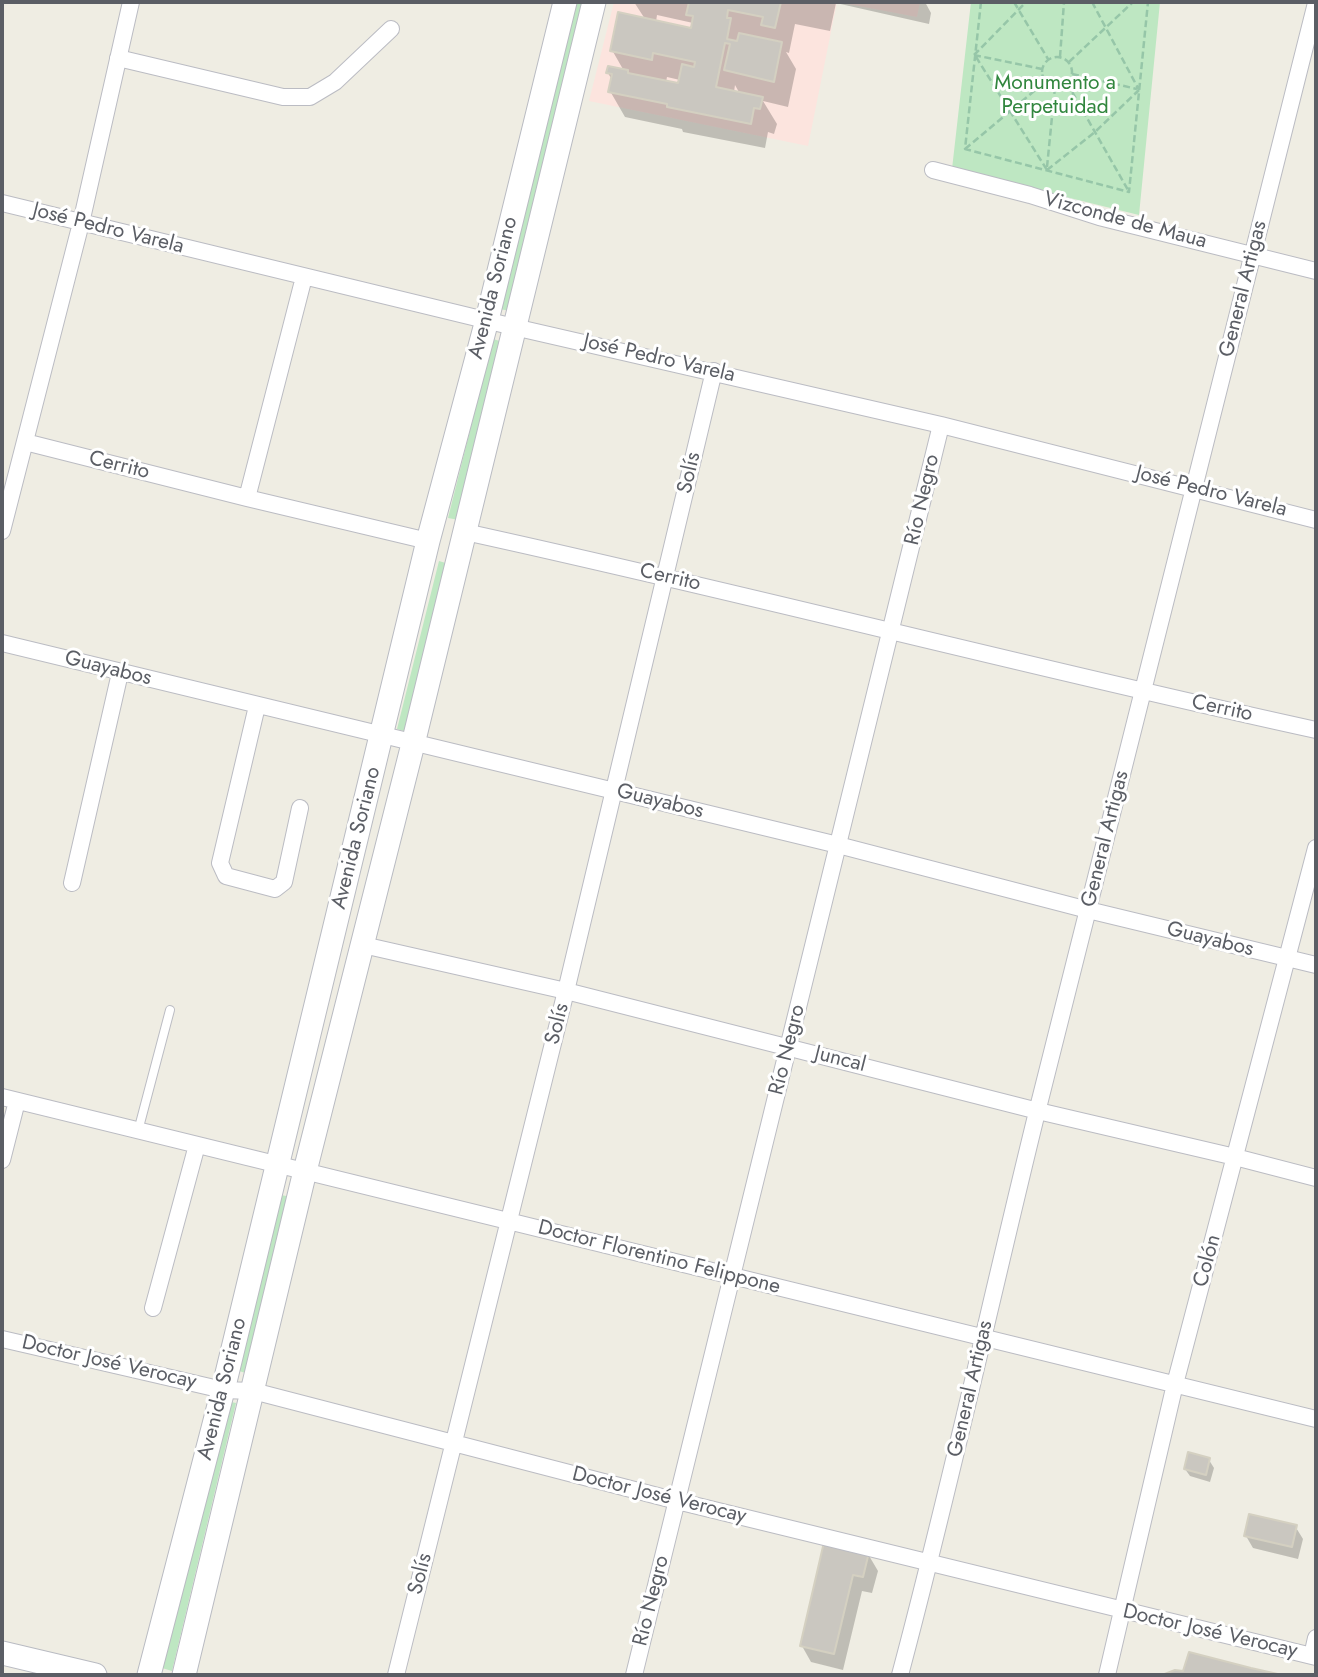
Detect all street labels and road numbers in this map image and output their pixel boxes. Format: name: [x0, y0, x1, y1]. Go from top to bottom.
street label: Vizconde de Maua: [1041, 187, 1209, 255]
street label: José Pedro Varela: [30, 198, 186, 260]
street label: Avenida Soriano: [464, 214, 524, 362]
street label: General Artigas: [1215, 218, 1273, 360]
street label: José Pedro Varela: [581, 329, 737, 389]
street label: Cerrito: [86, 446, 152, 486]
street label: Solís: [673, 450, 707, 496]
street label: Río Negro: [900, 452, 946, 548]
street label: José Pedro Varela: [1133, 461, 1289, 523]
street label: Cerrito: [637, 559, 703, 597]
street label: Guayabos: [62, 646, 154, 692]
street label: Cerrito: [1189, 690, 1255, 728]
street label: Avenida Soriano: [327, 764, 387, 912]
street label: General Artigas: [1077, 768, 1135, 910]
street label: Guayabos: [614, 779, 706, 825]
street label: Guayabos: [1164, 917, 1256, 963]
street label: Solís: [541, 1001, 575, 1047]
street label: Río Negro: [765, 1002, 811, 1098]
street label: Juncal: [812, 1041, 868, 1079]
street label: Doctor Florentino Felippone: [535, 1216, 783, 1300]
street label: Colón: [1189, 1232, 1227, 1290]
street label: Avenida Soriano: [193, 1315, 253, 1463]
street label: General Artigas: [943, 1318, 999, 1460]
street label: Doctor José Verocay: [19, 1331, 199, 1395]
street label: Doctor José Verocay: [569, 1462, 749, 1530]
street label: Solís: [404, 1551, 438, 1597]
street label: Río Negro: [629, 1553, 675, 1649]
street label: Doctor José Verocay: [1120, 1600, 1300, 1664]

